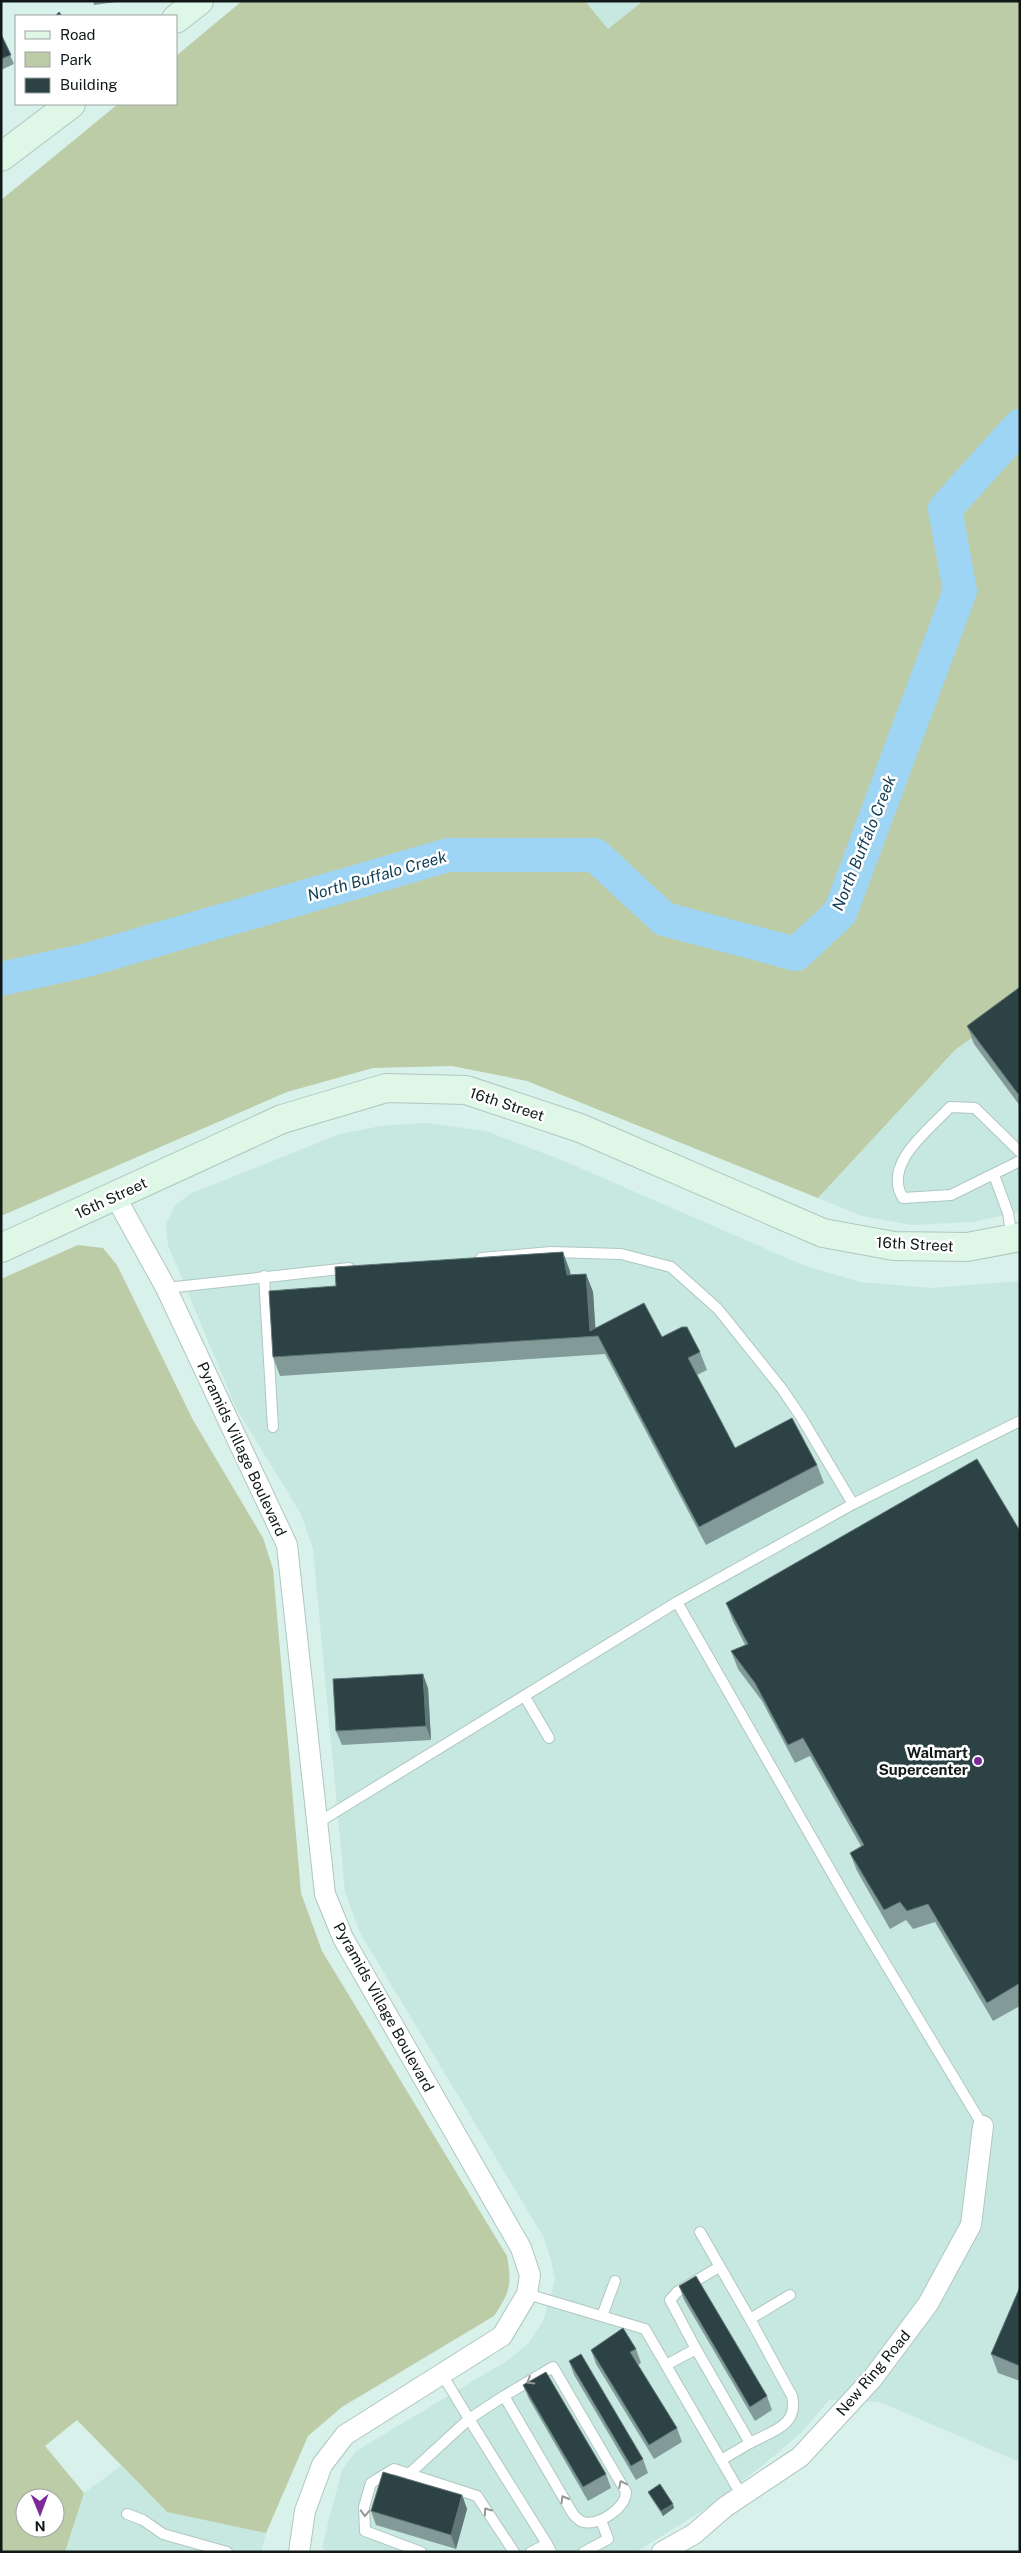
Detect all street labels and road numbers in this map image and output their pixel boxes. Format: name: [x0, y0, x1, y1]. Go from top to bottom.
street label: 16th Street: [468, 1084, 547, 1124]
street label: 16th Street: [72, 1174, 150, 1222]
street label: 16th Street: [876, 1233, 954, 1255]
street label: Pyramids Village Boulevard: [194, 1359, 290, 1539]
street label: Pyramids Village Boulevard: [330, 1920, 438, 2094]
street label: New Ring Road: [832, 2327, 914, 2419]

